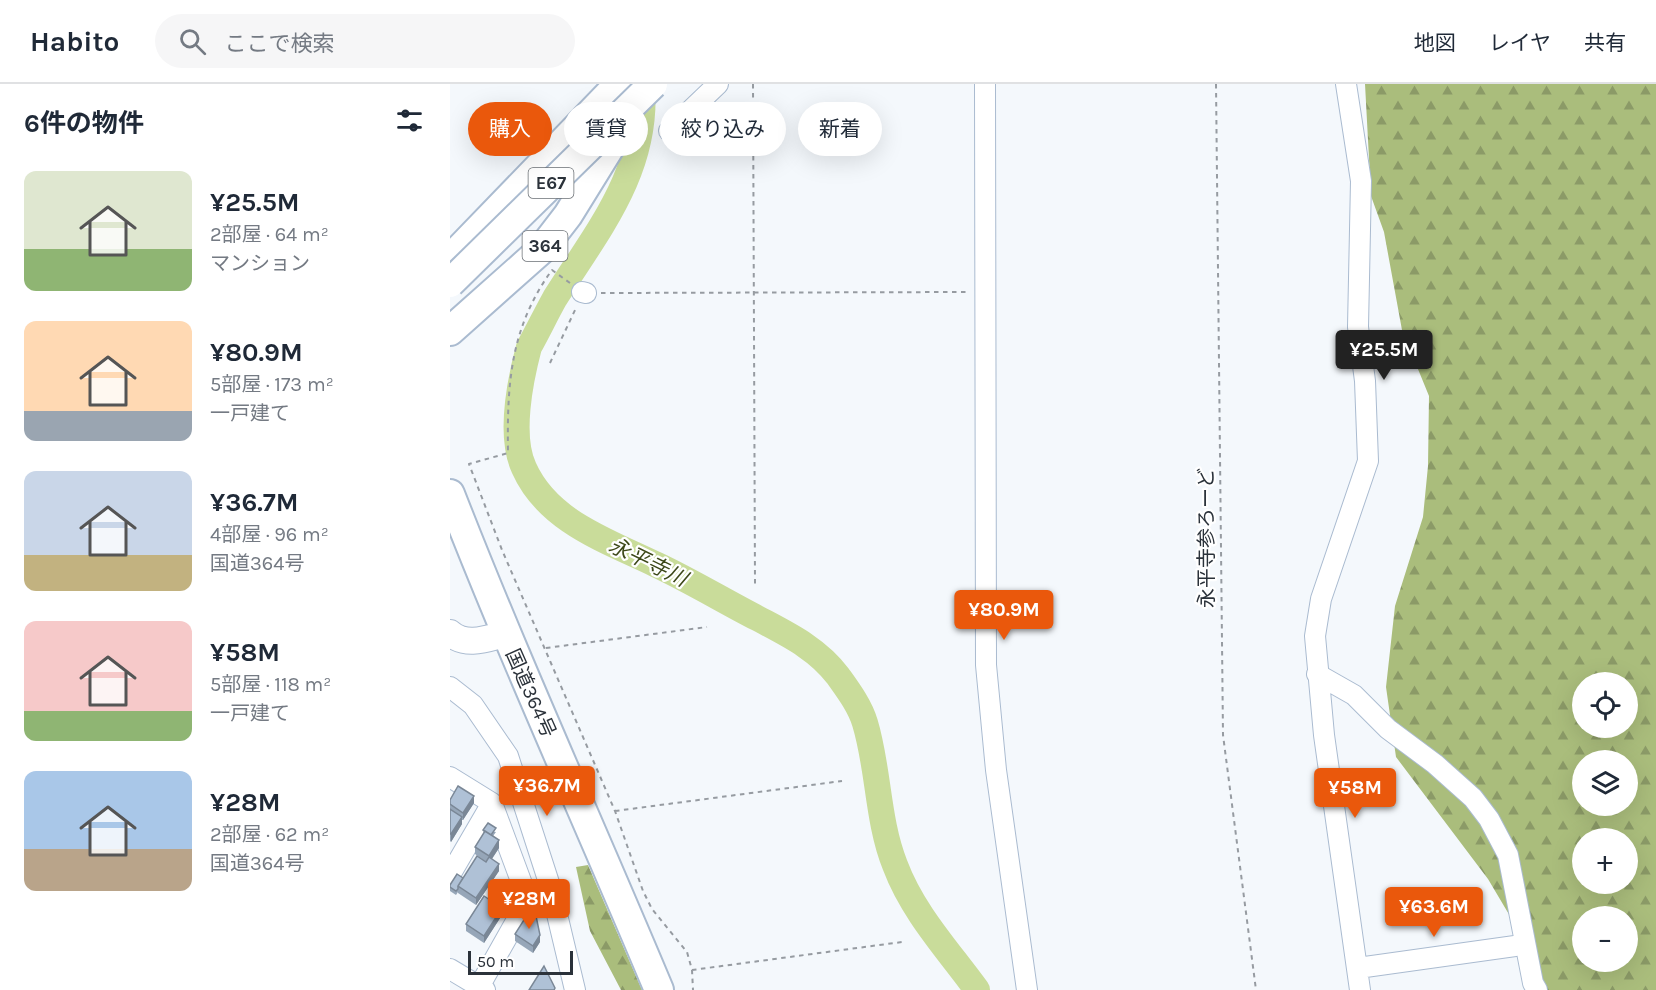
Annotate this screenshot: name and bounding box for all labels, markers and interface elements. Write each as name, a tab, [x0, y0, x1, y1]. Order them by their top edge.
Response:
search box	[155, 14, 575, 68]
text: Habito	[30, 25, 119, 58]
icon: search	[176, 25, 209, 58]
text: ここで検索	[224, 31, 334, 57]
text: 地図	[1414, 31, 1456, 55]
text: レイヤ	[1489, 31, 1551, 55]
text: 共有	[1584, 31, 1626, 55]
chip: 購入	[468, 102, 552, 156]
chip: 賃貸	[564, 102, 648, 156]
chip: 絞り込み	[660, 102, 786, 156]
chip: 新着	[798, 102, 882, 156]
icon: filters	[393, 104, 426, 137]
text: 6件の物件	[24, 108, 144, 139]
road number: E67	[528, 168, 574, 198]
text: ¥25.5M	[210, 187, 300, 218]
icon: home	[72, 195, 144, 267]
text: 2部屋 · 64 m²	[210, 223, 329, 246]
road number: 364	[522, 231, 568, 261]
text: マンション	[210, 252, 310, 275]
pin: ¥25.5M	[1335, 330, 1433, 381]
text: ¥80.9M	[210, 337, 303, 368]
text: ¥25.5M	[1350, 338, 1418, 361]
icon: home	[72, 345, 144, 417]
text: 5部屋 · 173 m²	[210, 373, 334, 396]
text: 一戸建て	[210, 402, 290, 425]
street label: 永平寺参ろーど	[1195, 468, 1218, 608]
text: ¥36.7M	[210, 487, 298, 518]
icon: home	[72, 495, 144, 567]
text: 4部屋 · 96 m²	[210, 523, 329, 546]
water label: 永平寺川	[605, 533, 693, 592]
text: 国道364号	[210, 552, 304, 575]
pin: ¥80.9M	[955, 590, 1053, 641]
text: ¥80.9M	[968, 598, 1040, 621]
text: ¥58M	[210, 637, 280, 668]
icon: home	[72, 645, 144, 717]
street label: 国道364号	[501, 645, 560, 741]
map controls	[1572, 672, 1638, 972]
button: locate	[1572, 672, 1638, 738]
text: 5部屋 · 118 m²	[210, 673, 331, 696]
text: 一戸建て	[210, 702, 290, 725]
button: layers	[1572, 750, 1638, 816]
pin: ¥36.7M	[498, 766, 596, 817]
pin: ¥58M	[1319, 768, 1391, 819]
text: ¥36.7M	[513, 774, 581, 797]
text: ¥58M	[1328, 776, 1382, 799]
text: ¥28M	[210, 787, 281, 818]
icon: home	[72, 795, 144, 867]
text: 2部屋 · 62 m²	[210, 823, 329, 846]
button: +	[1572, 828, 1638, 894]
text: 国道364号	[210, 852, 304, 875]
pin: ¥28M	[493, 879, 565, 930]
text: ¥28M	[502, 887, 556, 910]
pin: ¥63.6M	[1385, 887, 1483, 938]
text: ¥63.6M	[1399, 895, 1469, 918]
button: −	[1572, 906, 1638, 972]
scale bar	[468, 948, 573, 976]
text: 50 m	[477, 952, 514, 971]

